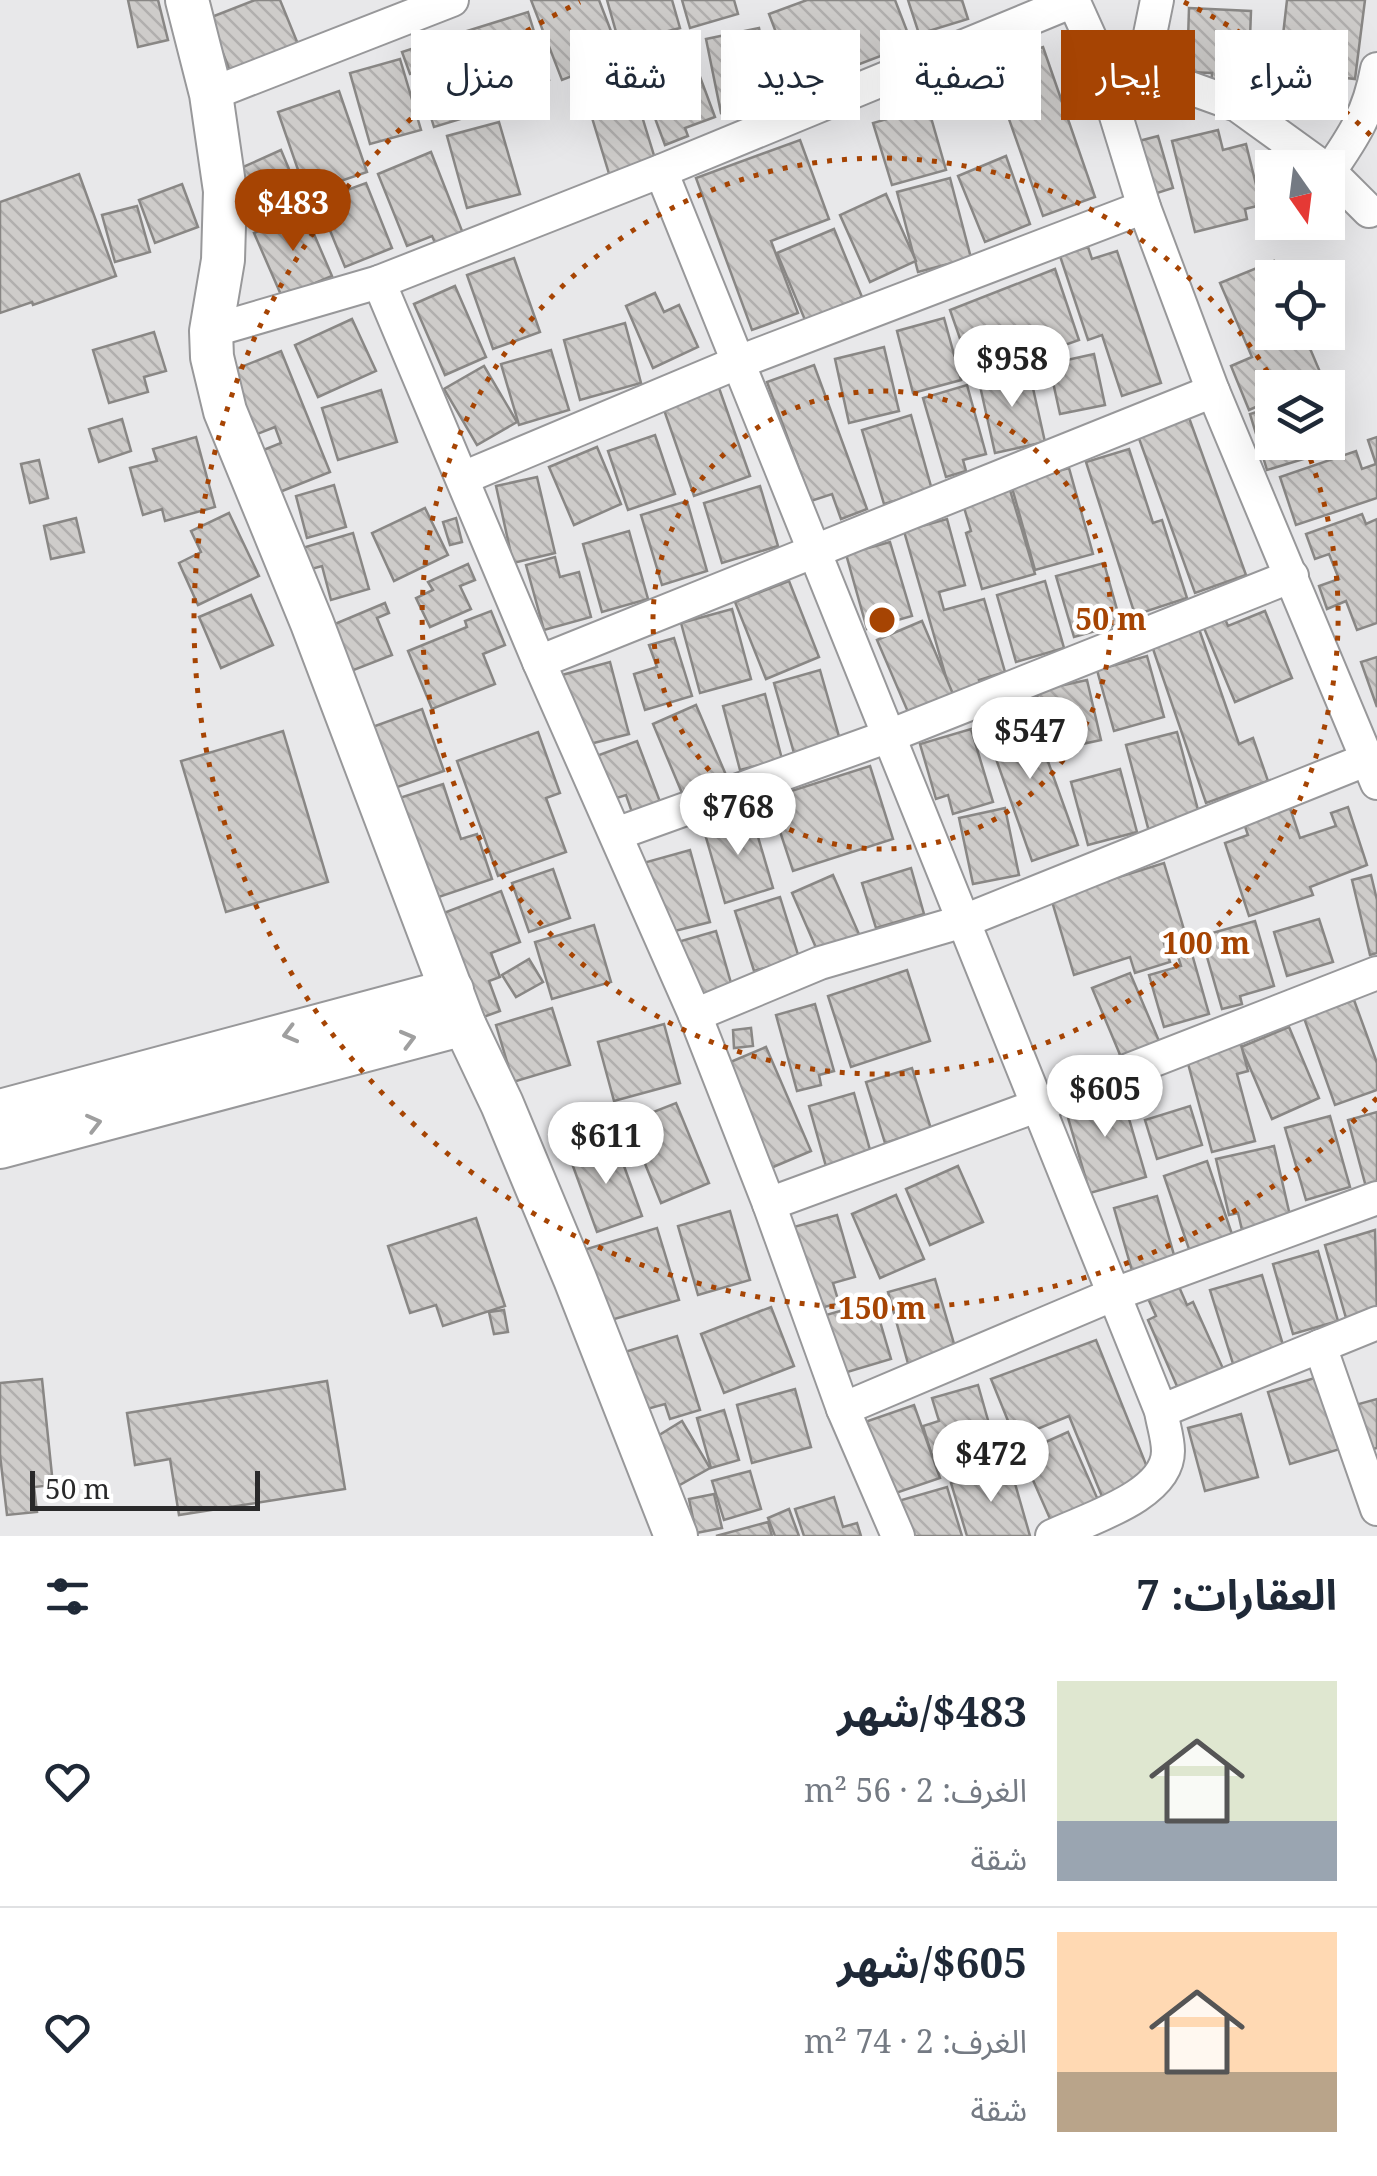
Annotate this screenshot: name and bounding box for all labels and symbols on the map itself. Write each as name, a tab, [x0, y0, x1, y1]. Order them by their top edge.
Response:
north arrow	[1255, 150, 1345, 240]
pin: $483	[234, 169, 352, 254]
pin: $958	[953, 325, 1071, 410]
text: 50 m	[1075, 598, 1147, 639]
centre of rings	[864, 602, 900, 638]
pin: $547	[971, 697, 1089, 782]
pin: $768	[679, 773, 797, 858]
text: 100 m	[1162, 922, 1250, 963]
one-way arrow	[282, 1022, 299, 1043]
one-way arrow	[399, 1029, 417, 1050]
pin: $605	[1046, 1055, 1164, 1140]
pin: $611	[547, 1102, 665, 1187]
one-way arrow	[85, 1113, 102, 1134]
text: 150 m	[838, 1287, 926, 1328]
pin: $472	[932, 1420, 1050, 1505]
scale bar	[30, 1466, 260, 1510]

